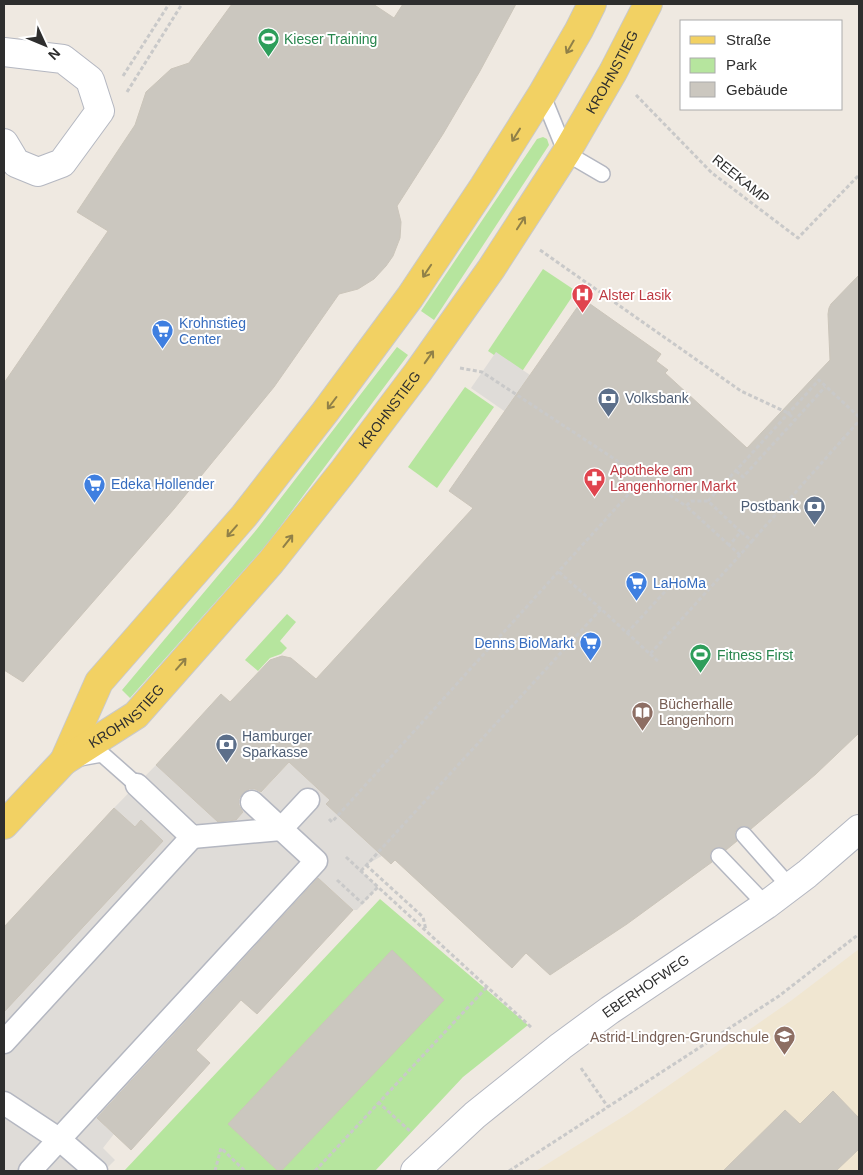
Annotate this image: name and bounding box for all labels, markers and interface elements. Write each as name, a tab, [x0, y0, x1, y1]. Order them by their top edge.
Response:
north arrow	[20, 20, 70, 70]
legend	[680, 20, 843, 110]
sports icon: Kieser Training	[256, 27, 280, 58]
street label: KROHNSTIEG	[583, 28, 641, 116]
place label: Kieser Training	[284, 31, 377, 47]
text: Straße	[726, 31, 771, 48]
one-way arrow	[564, 40, 574, 54]
text: N	[45, 45, 64, 63]
text: Park	[726, 56, 757, 73]
text: Gebäude	[726, 81, 788, 98]
one-way arrow	[511, 128, 521, 142]
street label: REEKAMP	[709, 151, 773, 207]
one-way arrow	[516, 216, 526, 230]
one-way arrow	[422, 264, 432, 278]
hospital icon: Alster Lasik	[571, 283, 595, 314]
place label: Alster Lasik	[599, 287, 672, 303]
place label: Krohnstieg Center	[179, 315, 246, 347]
supermarket icon: Krohnstieg Center	[151, 319, 175, 350]
one-way arrow	[424, 350, 434, 364]
street label: KROHNSTIEG	[355, 368, 424, 452]
bank icon: Volksbank	[597, 386, 621, 417]
place label: Volksbank	[625, 390, 690, 406]
one-way arrow	[327, 396, 337, 410]
place label: Apotheke am Langenhorner Markt	[610, 462, 736, 494]
pharmacy icon: Apotheke am Langenhorner Markt	[582, 466, 606, 497]
supermarket icon: Edeka Hollender	[83, 472, 107, 503]
place label: Edeka Hollender	[111, 476, 215, 492]
bank icon: Postbank	[803, 494, 827, 525]
place label: Postbank	[741, 498, 800, 514]
one-way arrow	[226, 524, 237, 537]
one-way arrow	[282, 535, 293, 548]
supermarket icon: LaHoMa	[625, 571, 649, 602]
place label: LaHoMa	[653, 575, 706, 591]
supermarket icon: Denns BioMarkt	[578, 631, 602, 662]
place label: Denns BioMarkt	[474, 635, 574, 651]
sports icon: Fitness First	[689, 643, 713, 674]
place label: Fitness First	[717, 647, 793, 663]
one-way arrow	[175, 657, 187, 670]
street label: KROHNSTIEG	[86, 681, 167, 751]
place label: Bücherhalle Langenhorn	[659, 696, 734, 728]
library icon: Bücherhalle Langenhorn	[631, 700, 655, 731]
place label: Hamburger Sparkasse	[242, 728, 312, 760]
bank icon: Hamburger Sparkasse	[214, 732, 238, 763]
street label: EBERHOFWEG	[599, 951, 692, 1021]
school or university icon: Astrid-Lindgren-Grundschule	[773, 1025, 797, 1056]
place label: Astrid-Lindgren-Grundschule	[590, 1029, 769, 1045]

